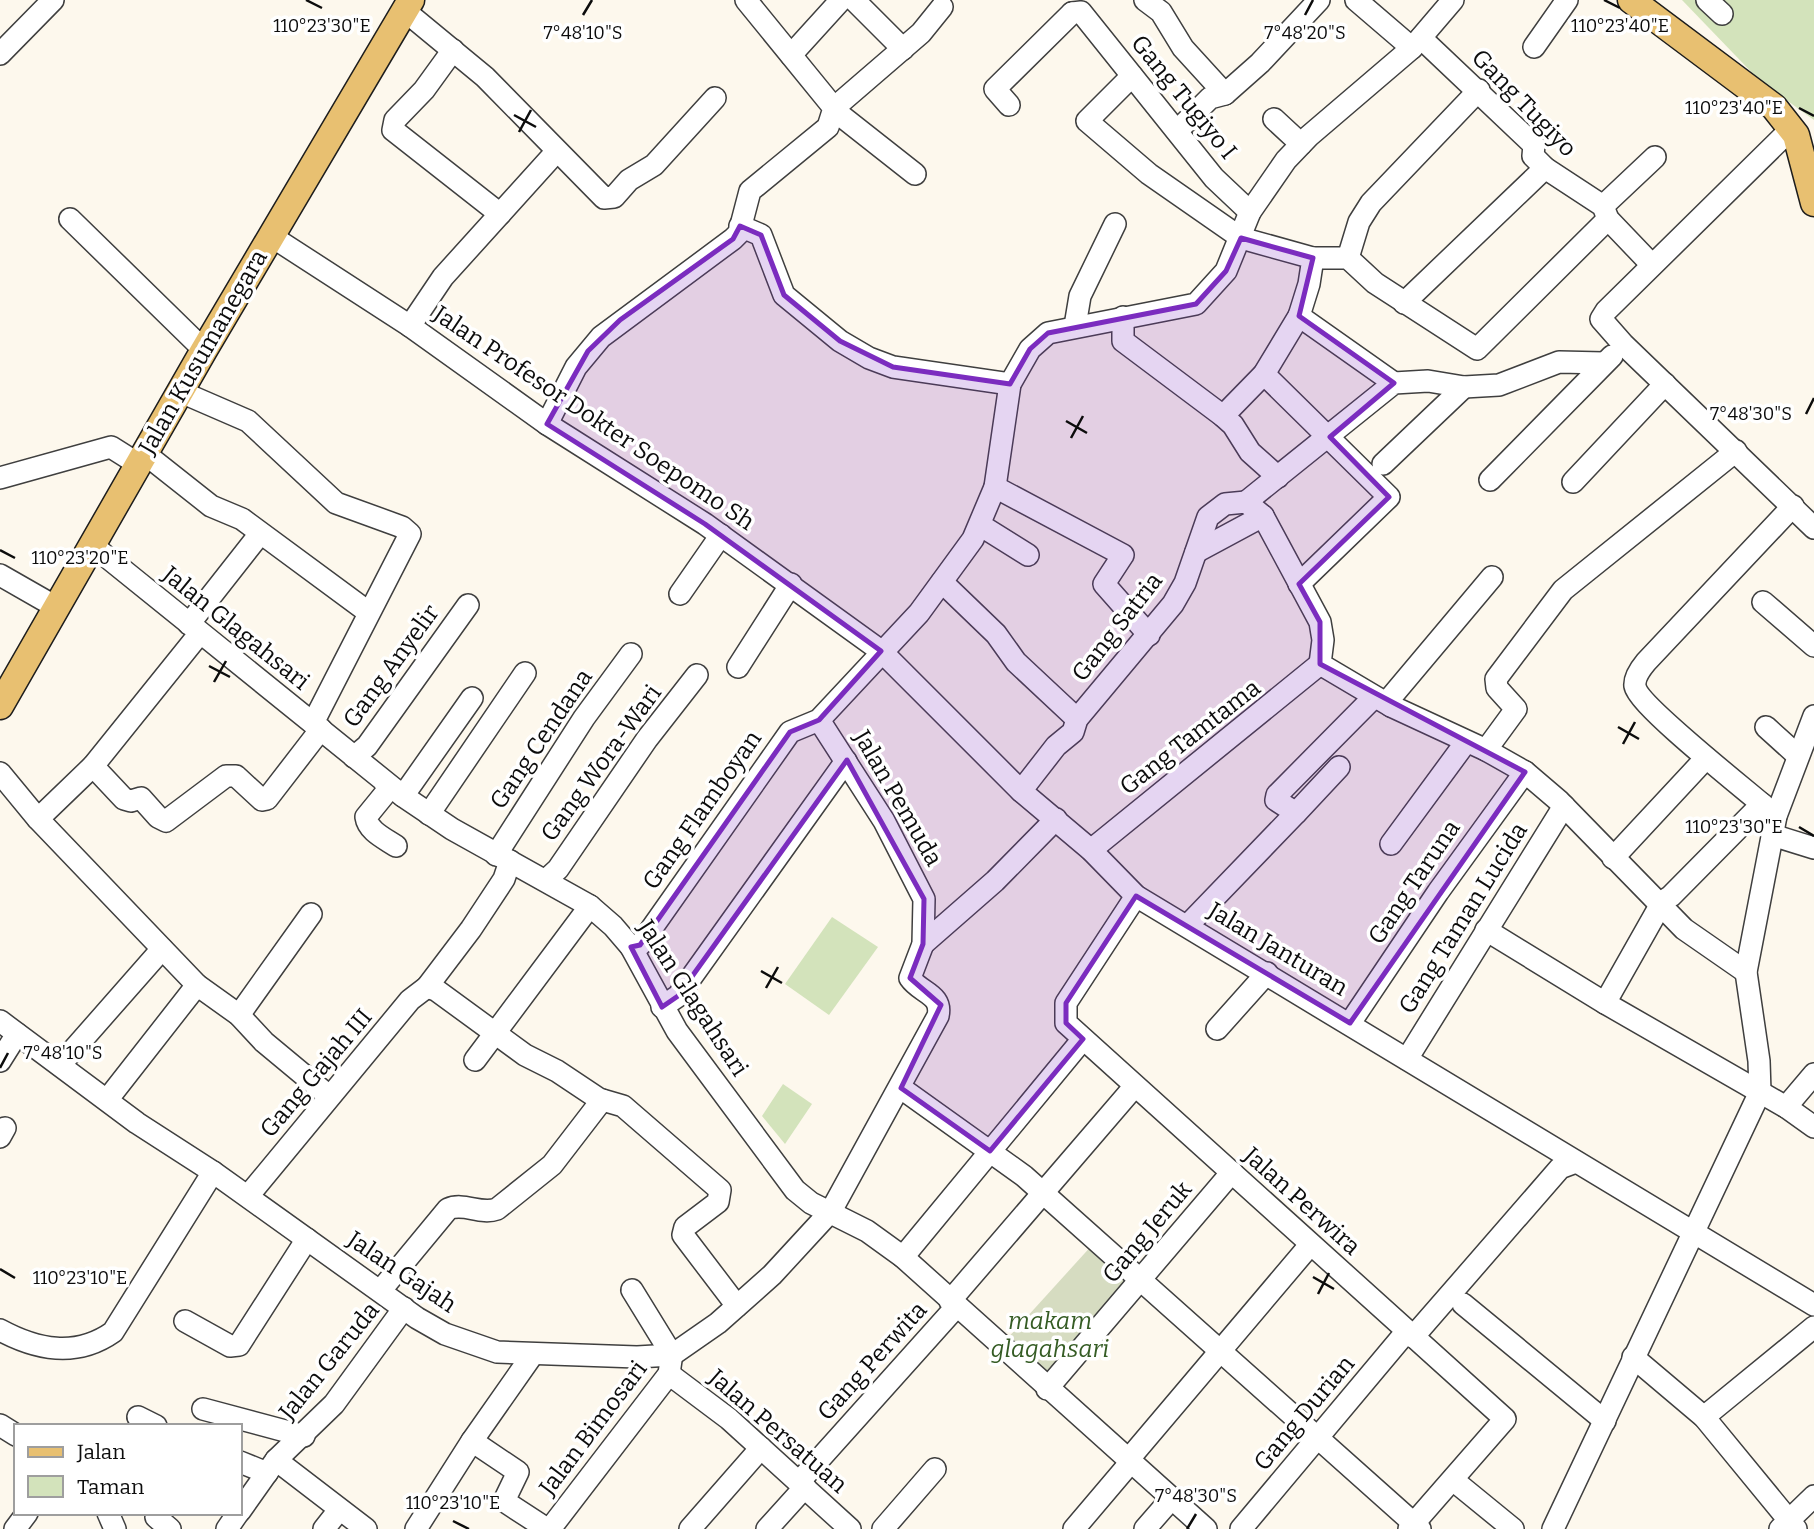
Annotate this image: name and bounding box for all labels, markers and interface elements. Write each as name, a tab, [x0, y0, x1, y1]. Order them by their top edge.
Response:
text: 110°23'30"E	[273, 15, 371, 37]
text: 110°23'40"E	[1571, 15, 1669, 37]
text: 7°48'10"S	[543, 22, 623, 44]
text: 7°48'20"S	[1264, 22, 1346, 44]
street label: Gang Tugiyo I	[1125, 29, 1243, 165]
street label: Gang Tugiyo	[1466, 44, 1582, 162]
text: 110°23'40"E	[1685, 97, 1783, 119]
street label: Jalan Kusumanegara	[133, 245, 273, 460]
street label: Jalan Profesor Dokter Soepomo Sh	[427, 299, 760, 536]
text: 7°48'30"S	[1710, 403, 1792, 425]
text: 110°23'20"E	[31, 547, 129, 569]
street label: Jalan Glagahsari	[156, 560, 315, 696]
street label: Gang Satria	[1066, 567, 1168, 687]
street label: Gang Anyelir	[337, 599, 445, 733]
street label: Gang Cendana	[484, 664, 598, 814]
street label: Gang Tamtama	[1114, 674, 1266, 800]
street label: Gang Wora-Wari	[535, 679, 667, 847]
street label: Jalan Pemuda	[847, 724, 948, 871]
street label: Gang Flamboyan	[637, 725, 767, 895]
street label: Gang Taruna	[1362, 815, 1466, 949]
text: 110°23'30"E	[1685, 816, 1783, 838]
street label: Gang Taman Lucida	[1393, 817, 1533, 1019]
street label: Jalan Janturan	[1202, 896, 1353, 1002]
street label: Jalan Glagahsari	[632, 914, 754, 1081]
street label: Gang Gajah III	[254, 1003, 378, 1143]
text: 7°48'10"S	[23, 1042, 103, 1064]
street label: Jalan Perwira	[1237, 1141, 1366, 1261]
street label: Gang Jeruk	[1097, 1175, 1198, 1288]
street label: Jalan Gajah	[341, 1225, 462, 1319]
text: 110°23'10"E	[33, 1267, 127, 1289]
street label: Gang Perwita	[812, 1296, 932, 1426]
street label: Jalan Garuda	[272, 1297, 385, 1426]
park label: makam glagahsari	[991, 1307, 1109, 1363]
street label: Gang Durian	[1248, 1350, 1360, 1476]
street label: Jalan Bimosari	[533, 1355, 653, 1502]
street label: Jalan Persatuan	[702, 1363, 853, 1499]
legend	[14, 1424, 242, 1515]
text: Jalan	[76, 1439, 126, 1465]
text: Taman	[77, 1474, 144, 1500]
text: 7°48'30"S	[1155, 1485, 1237, 1507]
text: 110°23'10"E	[406, 1492, 500, 1514]

